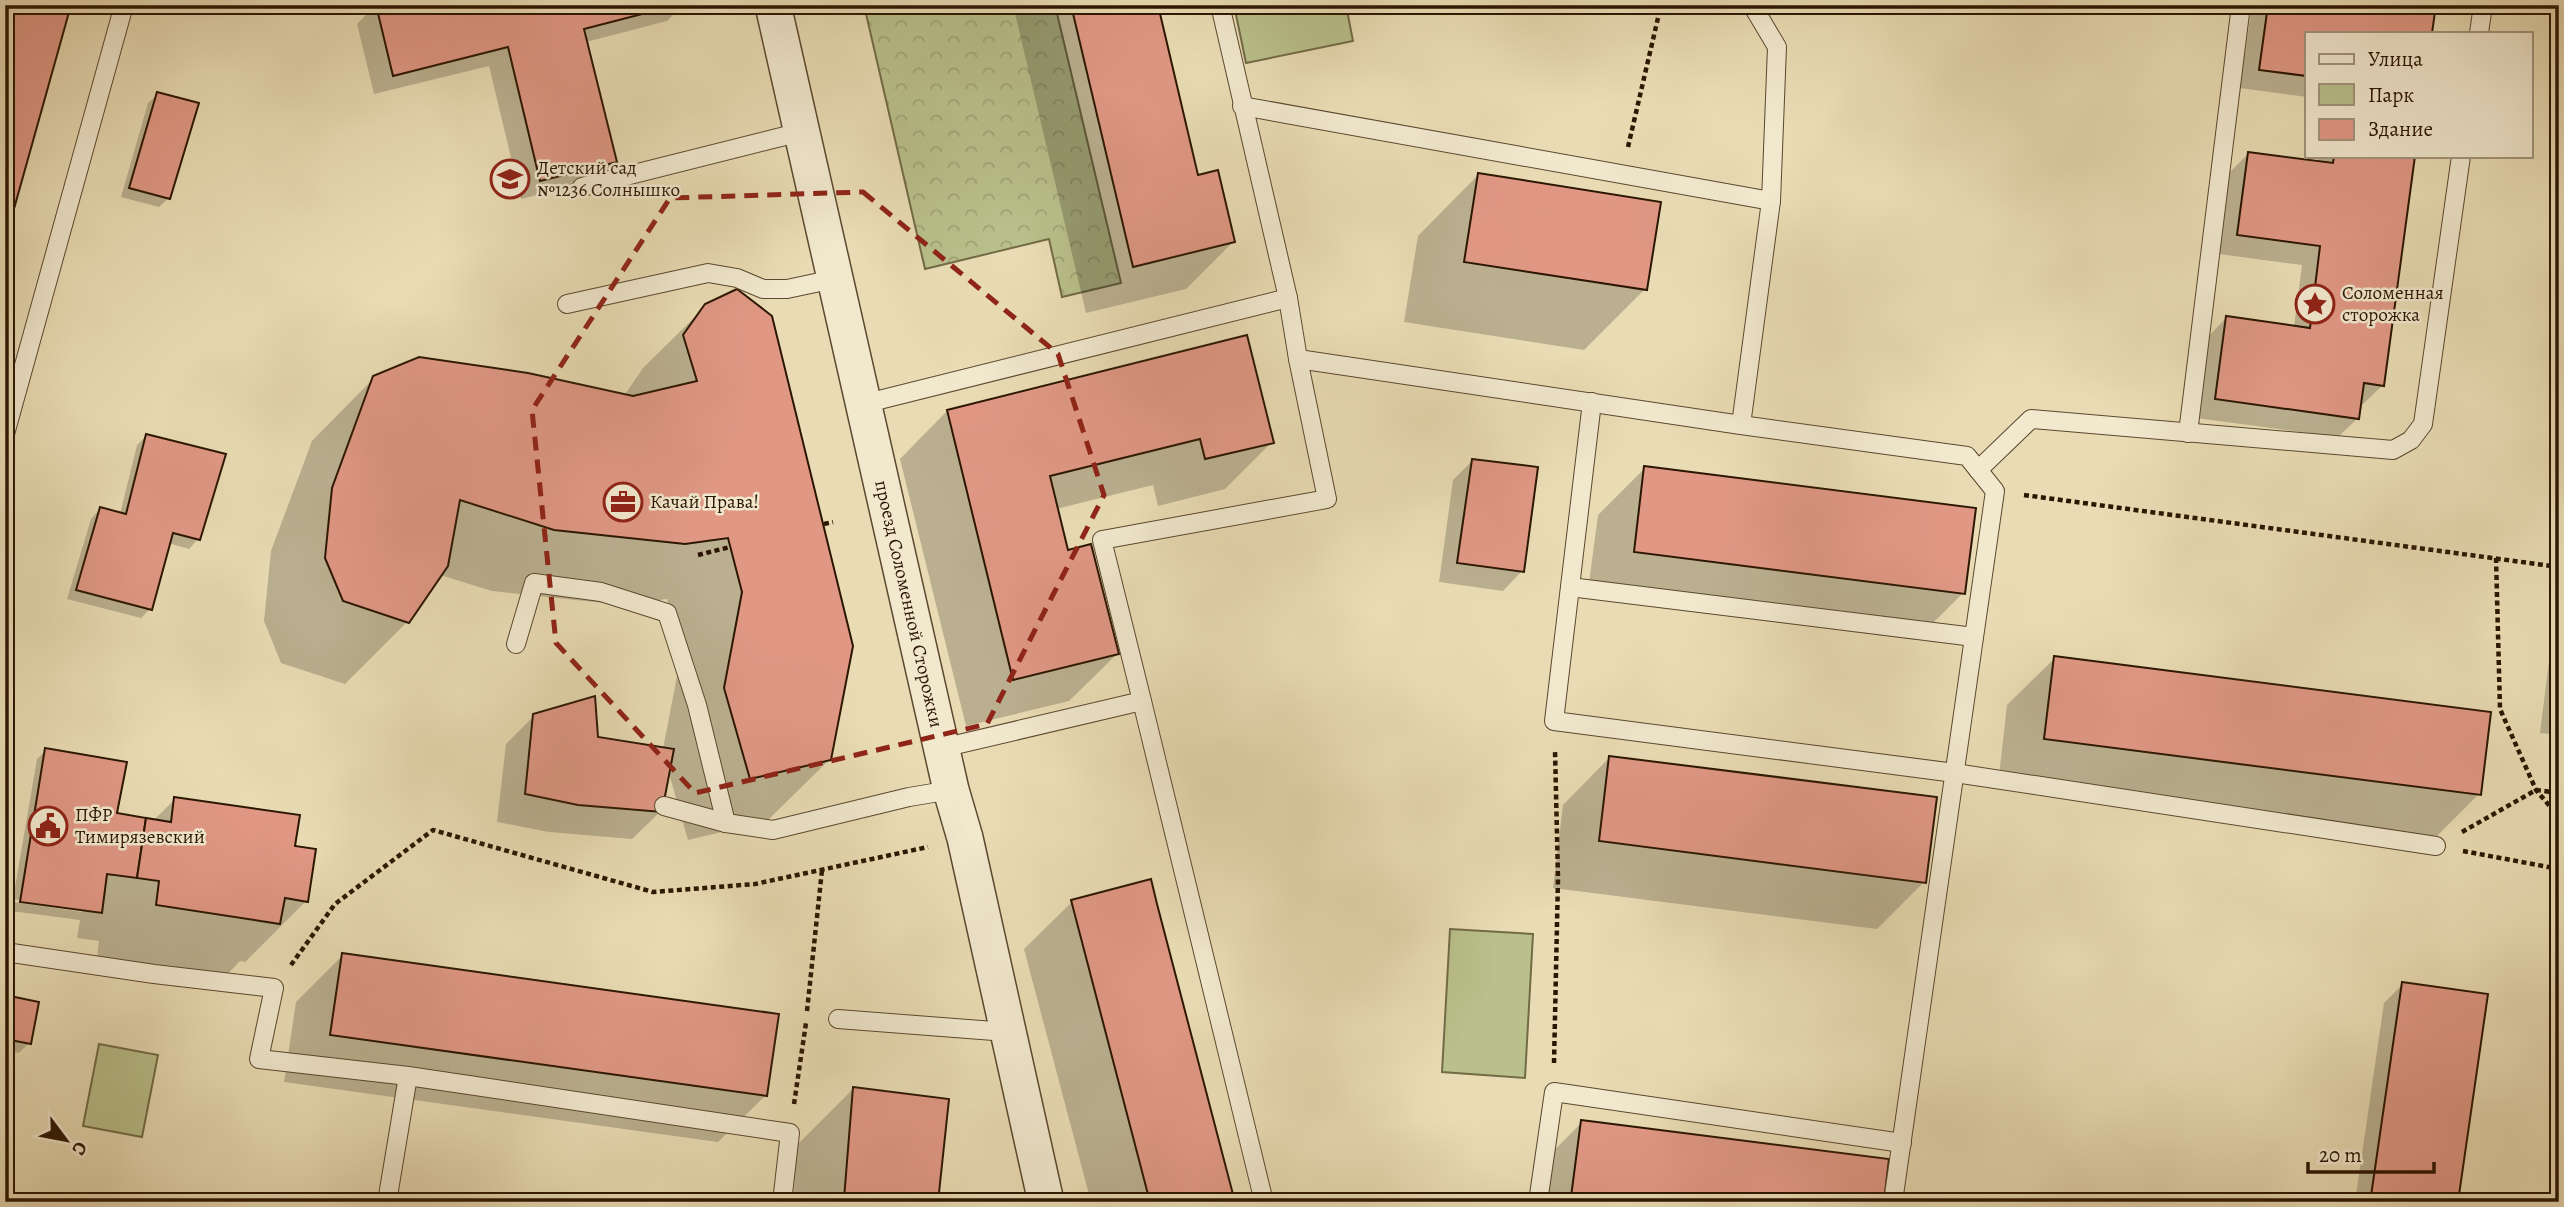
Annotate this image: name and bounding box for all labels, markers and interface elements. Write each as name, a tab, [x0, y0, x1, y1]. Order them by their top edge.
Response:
legend	[2305, 32, 2532, 158]
text: Улица	[2368, 45, 2423, 73]
text: Парк	[2368, 81, 2414, 109]
text: Здание	[2368, 115, 2433, 143]
place label: Детский сад №1236 Солнышко	[537, 155, 680, 203]
school or university icon: Детский сад №1236 Солнышко	[489, 158, 531, 200]
place label: Соломенная сторожка	[2342, 280, 2444, 328]
place icon: Соломенная сторожка	[2294, 283, 2336, 325]
street label: проезд Соломенной Сторожки	[868, 477, 949, 730]
office icon: Качай Права!	[602, 481, 644, 523]
place label: Качай Права!	[650, 489, 759, 515]
place label: ПФР Тимирязевский	[75, 802, 205, 850]
public building icon: ПФР Тимирязевский	[27, 805, 69, 847]
north arrow	[32, 1106, 102, 1176]
scale bar	[2308, 1130, 2434, 1174]
text: С	[65, 1137, 94, 1160]
text: 20 m	[2319, 1141, 2362, 1169]

